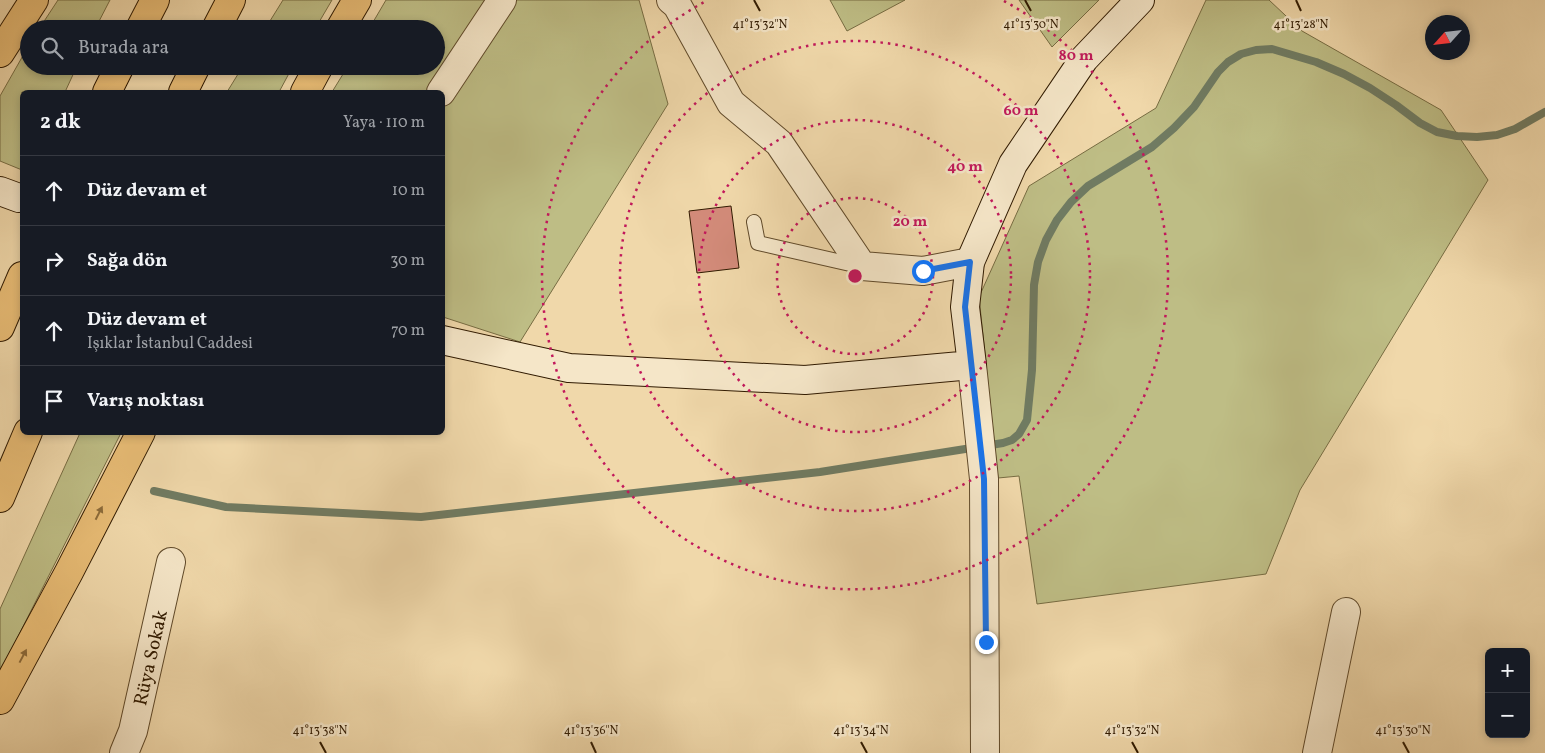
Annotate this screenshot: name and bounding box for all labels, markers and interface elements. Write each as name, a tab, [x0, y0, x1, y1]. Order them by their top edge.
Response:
north arrow	[1425, 15, 1470, 60]
text: 41°13'32"N	[733, 17, 788, 33]
text: 41°13'30"N	[1003, 17, 1059, 33]
text: 41°13'28"N	[1274, 17, 1329, 33]
search box	[20, 20, 445, 75]
icon: search	[38, 34, 66, 62]
text: Burada ara	[78, 35, 169, 61]
text: 80 m	[1059, 46, 1094, 67]
text: 60 m	[1004, 101, 1039, 122]
text: 2 dk	[40, 108, 81, 137]
text: Yaya · 110 m	[343, 112, 425, 134]
text: 40 m	[947, 157, 983, 178]
icon: ahead	[40, 177, 68, 205]
text: Düz devam et	[87, 178, 207, 204]
text: 10 m	[392, 180, 425, 202]
text: 20 m	[893, 212, 928, 233]
icon: right	[40, 247, 68, 275]
text: Sağa dön	[87, 248, 167, 274]
text: 30 m	[390, 250, 425, 272]
route start	[912, 260, 935, 283]
centre of rings	[846, 267, 864, 285]
text: Düz devam et	[87, 307, 207, 333]
icon: ahead	[40, 317, 68, 345]
text: 70 m	[391, 320, 425, 342]
text: Işıklar İstanbul Caddesi	[87, 333, 253, 355]
icon: arrive	[40, 387, 68, 415]
text: Varış noktası	[87, 388, 204, 414]
one-way arrow	[95, 506, 103, 520]
street label: Rüya Sokak	[128, 608, 175, 708]
route end	[975, 631, 998, 654]
map controls	[1485, 648, 1530, 738]
button: +	[1485, 648, 1530, 693]
one-way arrow	[19, 649, 27, 664]
button: −	[1485, 693, 1530, 738]
text: 41°13'38"N	[293, 723, 347, 739]
text: 41°13'36"N	[564, 723, 618, 739]
text: 41°13'34"N	[833, 723, 889, 739]
text: 41°13'32"N	[1105, 723, 1160, 739]
text: 41°13'30"N	[1375, 723, 1431, 739]

